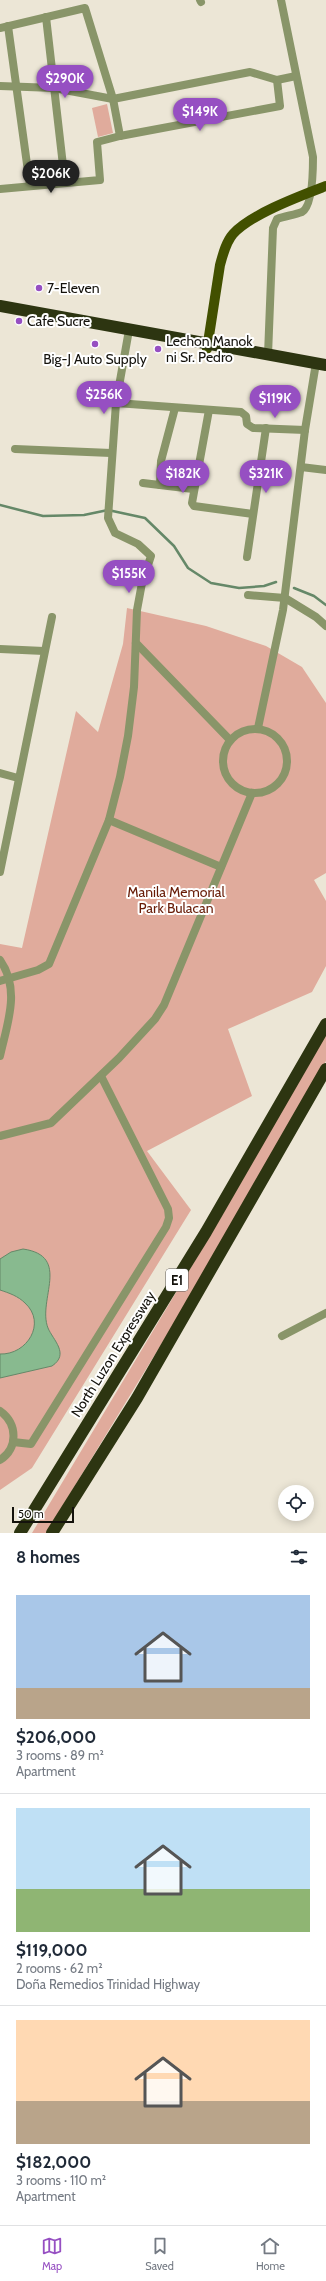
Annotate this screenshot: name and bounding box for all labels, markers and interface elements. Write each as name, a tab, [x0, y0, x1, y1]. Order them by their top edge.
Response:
pin: $290K	[37, 65, 93, 99]
text: $290K	[45, 70, 85, 86]
pin: $149K	[172, 98, 228, 132]
text: $149K	[182, 103, 218, 119]
pin: $206K	[23, 160, 79, 194]
text: $206K	[31, 165, 71, 181]
place label: 7-Eleven	[47, 279, 100, 297]
marker: 7-Eleven	[34, 283, 44, 293]
place label: Cafe Sucre	[27, 312, 90, 330]
marker: Cafe Sucre	[14, 316, 24, 326]
place label: Lechon Manok ni Sr. Pedro	[166, 332, 253, 366]
marker: Big-J Auto Supply	[90, 339, 100, 349]
marker: Lechon Manok ni Sr. Pedro	[153, 344, 163, 354]
place label: Big-J Auto Supply	[43, 350, 147, 368]
pin: $256K	[76, 381, 132, 415]
pin: $119K	[247, 385, 303, 419]
text: $256K	[86, 386, 122, 402]
text: $119K	[259, 390, 291, 406]
pin: $182K	[155, 460, 211, 494]
pin: $321K	[238, 460, 294, 494]
text: $182K	[165, 465, 201, 481]
text: $321K	[249, 465, 283, 481]
pin: $155K	[101, 560, 157, 594]
text: $155K	[112, 565, 146, 581]
park label: Manila Memorial Park Bulacan	[127, 883, 226, 917]
road number: E1	[166, 1269, 188, 1291]
street label: North Luzon Expressway	[67, 1288, 159, 1420]
map controls	[278, 1485, 314, 1521]
button: locate	[278, 1485, 314, 1521]
scale bar	[12, 1505, 74, 1524]
text: 50 m	[18, 1507, 44, 1521]
icon: filters	[288, 1546, 310, 1568]
text: 8 homes	[16, 1547, 80, 1567]
icon: home	[127, 1621, 199, 1693]
text: $206,000	[16, 1727, 96, 1747]
text: 3 rooms · 89 m²	[16, 1747, 104, 1763]
text: Apartment	[16, 1763, 76, 1779]
icon: home	[127, 1834, 199, 1906]
text: $119,000	[16, 1940, 87, 1960]
text: 2 rooms · 62 m²	[16, 1960, 103, 1976]
text: Doña Remedios Trinidad Highway	[16, 1976, 200, 1992]
icon: home	[127, 2046, 199, 2118]
text: $182,000	[16, 2152, 91, 2172]
text: 3 rooms · 110 m²	[16, 2172, 106, 2188]
text: Apartment	[16, 2188, 76, 2204]
tab: Map	[41, 2235, 63, 2273]
tab: Saved	[145, 2235, 174, 2273]
tab: Home	[256, 2235, 285, 2273]

